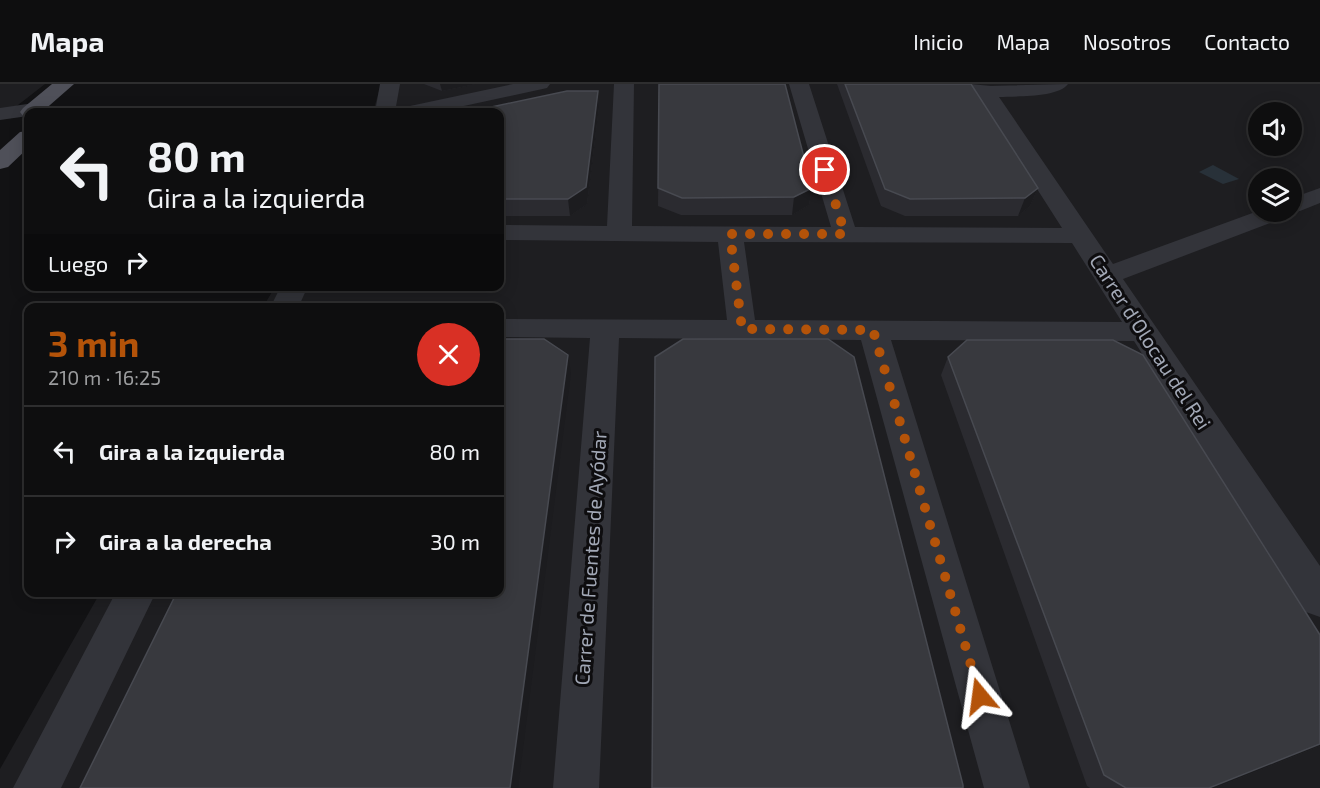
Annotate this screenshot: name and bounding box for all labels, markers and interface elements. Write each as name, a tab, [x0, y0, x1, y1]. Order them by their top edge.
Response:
text: Mapa	[30, 24, 104, 58]
text: Inicio	[913, 29, 963, 54]
text: Mapa	[996, 29, 1050, 54]
text: Nosotros	[1083, 29, 1171, 54]
text: Contacto	[1204, 29, 1290, 54]
map controls	[1248, 102, 1302, 222]
button: sound	[1248, 102, 1302, 156]
text: 80 m	[147, 130, 246, 180]
icon: left	[48, 132, 126, 210]
pin	[799, 144, 850, 195]
icon: arrive	[808, 153, 841, 186]
button: layers	[1248, 168, 1302, 222]
text: Gira a la izquierda	[147, 181, 365, 213]
icon: right	[120, 246, 153, 279]
street label: Carrer d'Olocau del Rei	[1085, 249, 1216, 434]
text: Luego	[48, 250, 108, 276]
text: 3 min	[48, 321, 139, 364]
button: close	[417, 323, 480, 386]
text: 210 m · 16:25	[48, 365, 161, 389]
street label: Carrer de Fuentes de Ayódar	[569, 430, 611, 686]
icon: left	[48, 435, 81, 468]
text: Gira a la izquierda	[99, 438, 285, 464]
text: 80 m	[429, 438, 480, 464]
icon: right	[48, 525, 81, 558]
text: Gira a la derecha	[99, 528, 272, 554]
text: 30 m	[430, 528, 480, 554]
position arrow	[948, 664, 1012, 728]

